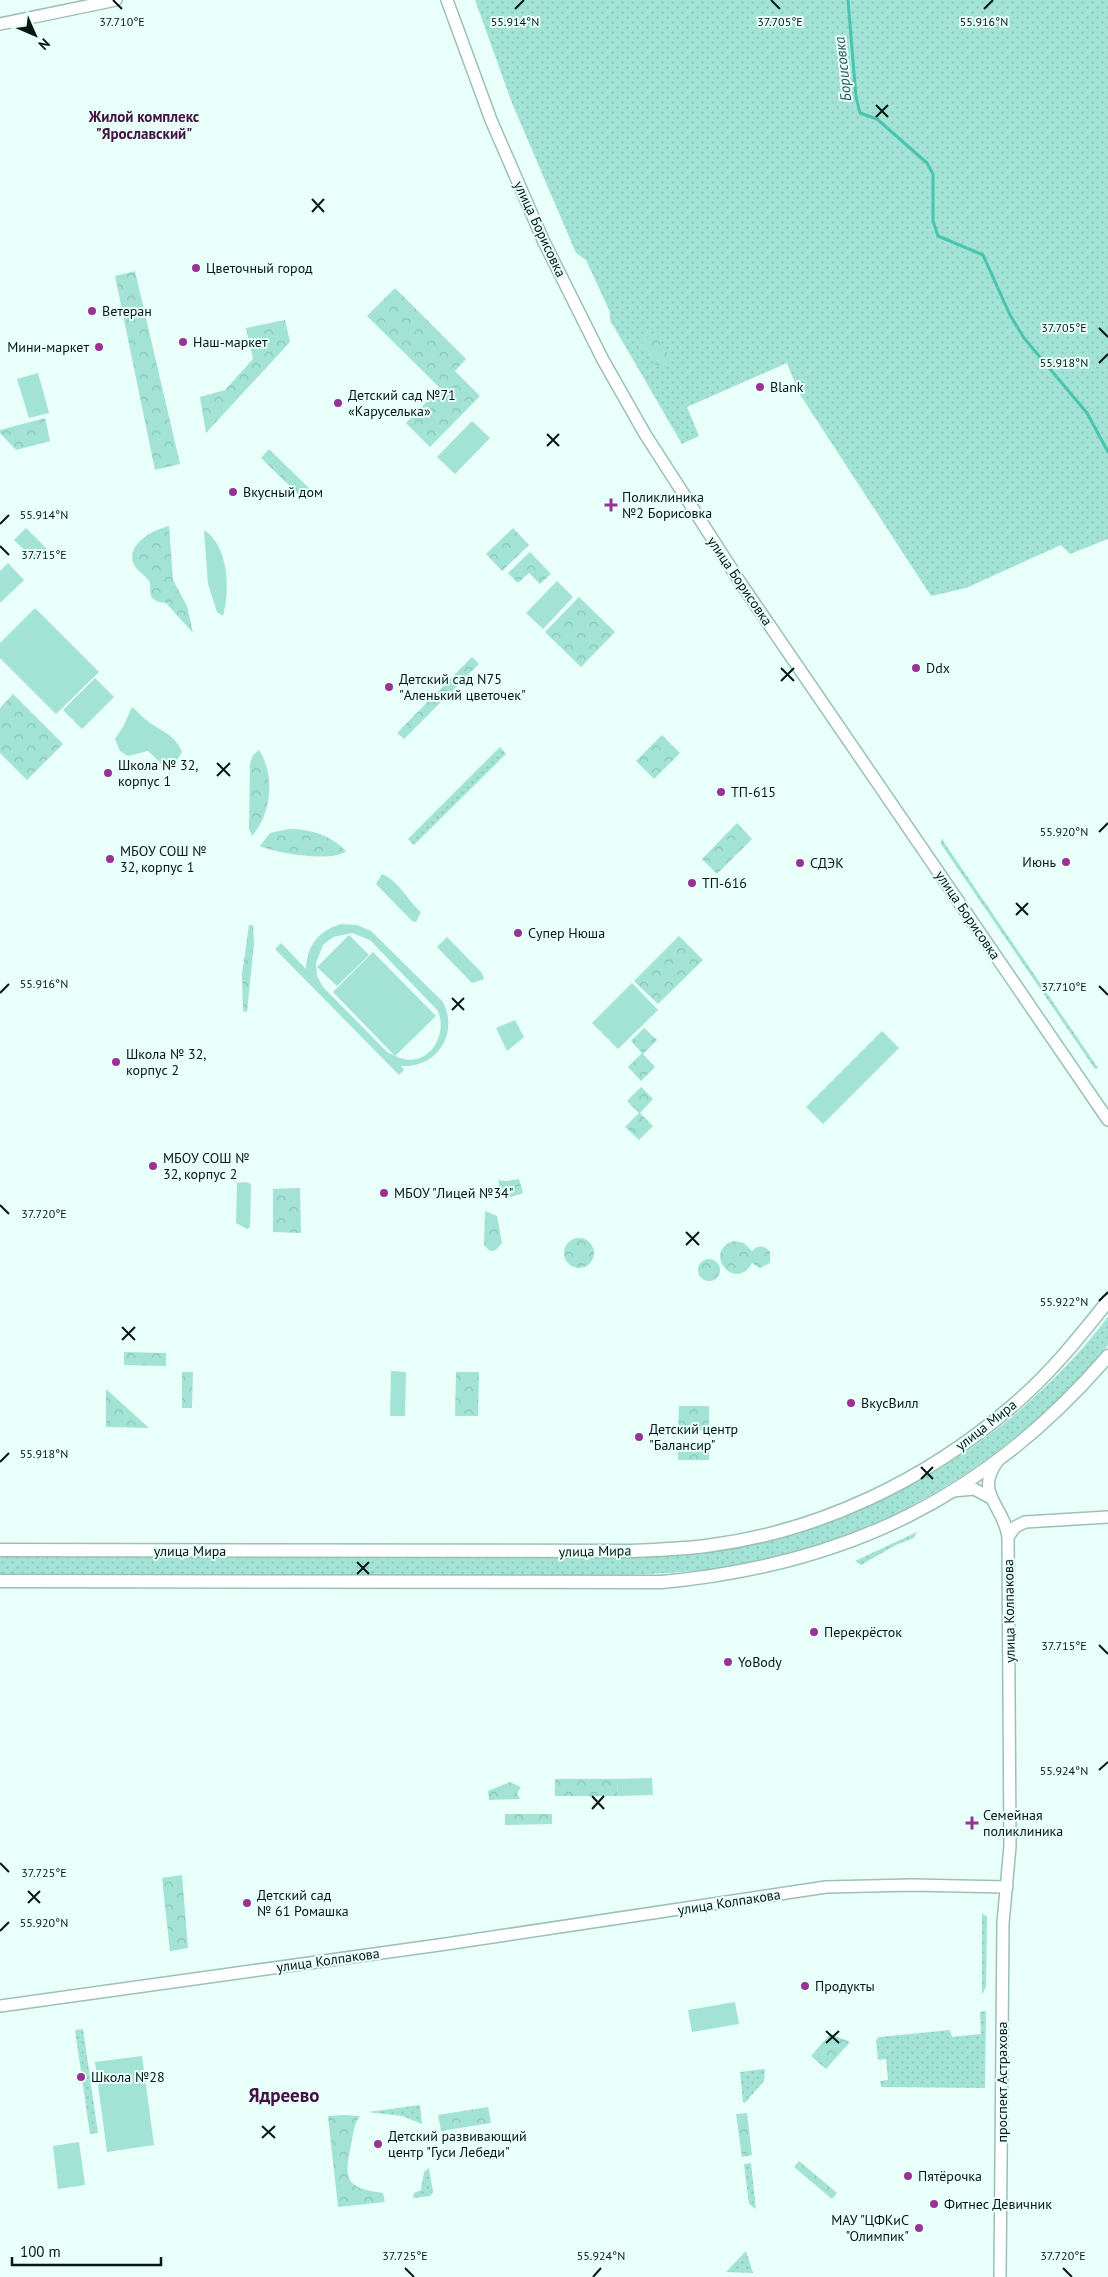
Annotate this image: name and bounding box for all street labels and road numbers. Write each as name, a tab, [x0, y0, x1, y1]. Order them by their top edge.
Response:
street label: улица Борисовка	[510, 178, 570, 280]
street label: улица Борисовка	[703, 533, 777, 629]
street label: улица Борисовка	[931, 867, 1005, 963]
street label: улица Мира	[952, 1396, 1020, 1454]
street label: улица Мира	[559, 1541, 632, 1561]
street label: улица Мира	[154, 1542, 226, 1560]
street label: улица Колпакова	[999, 1559, 1019, 1663]
street label: улица Колпакова	[676, 1885, 782, 1919]
street label: улица Колпакова	[275, 1944, 381, 1976]
street label: проспект Астрахова	[993, 2021, 1011, 2143]

